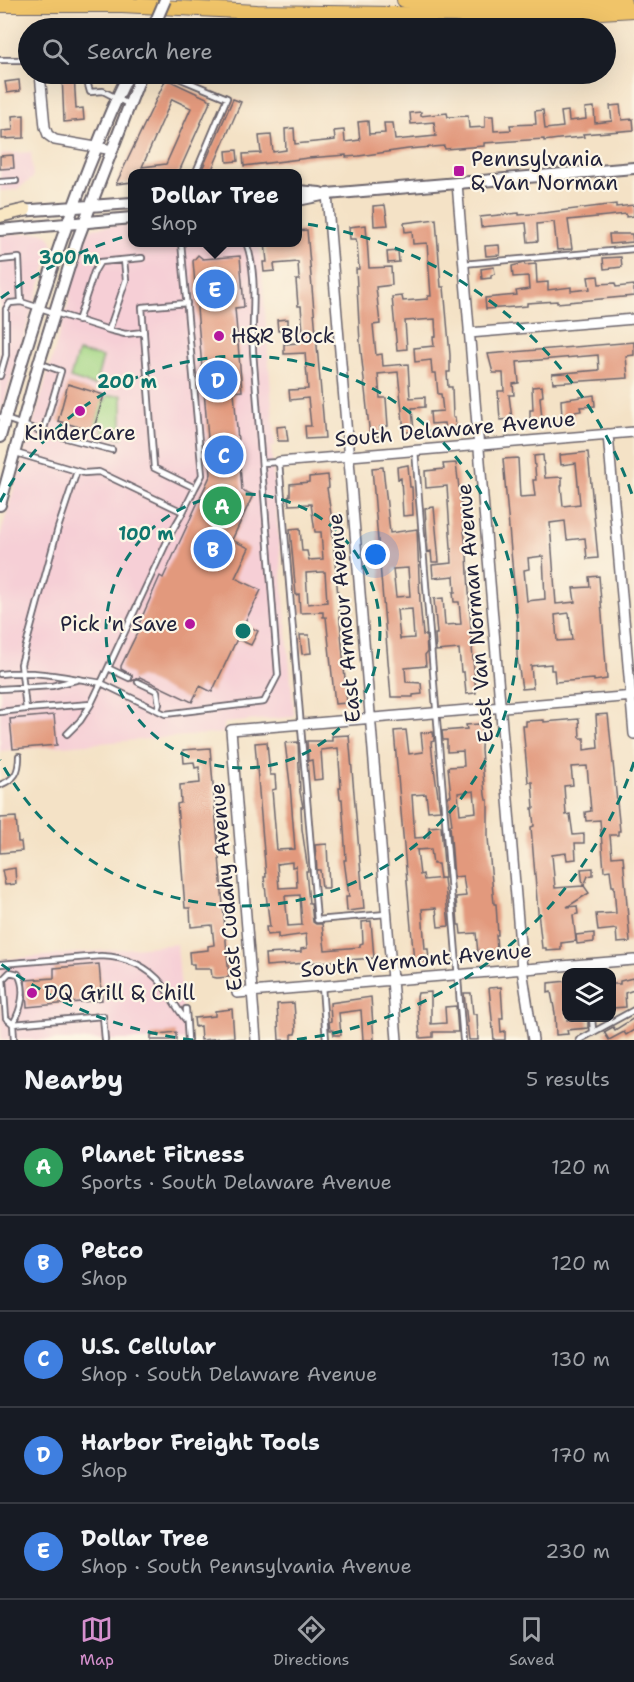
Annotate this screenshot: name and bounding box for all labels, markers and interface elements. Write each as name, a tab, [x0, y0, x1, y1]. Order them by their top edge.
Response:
search box	[18, 18, 616, 84]
icon: search	[39, 35, 72, 68]
text: Search here	[87, 37, 213, 66]
place label: Pennsylvania & Van Norman	[471, 145, 618, 197]
marker: Pennsylvania & Van Norman	[452, 164, 466, 178]
popup	[128, 169, 302, 247]
text: Dollar Tree	[151, 181, 279, 210]
text: Shop	[151, 210, 198, 236]
text: 300 m	[39, 246, 100, 270]
pin: E	[196, 266, 234, 312]
place label: H&R Block	[231, 322, 335, 350]
marker: H&R Block	[212, 329, 226, 343]
pin: D	[198, 358, 238, 403]
text: 200 m	[97, 370, 158, 394]
marker: KinderCare	[73, 404, 87, 418]
street label: South Delaware Avenue	[333, 405, 577, 453]
place label: KinderCare	[24, 419, 136, 447]
pin: C	[204, 432, 244, 478]
street label: East Van Norman Avenue	[450, 482, 500, 744]
pin: A	[202, 484, 242, 528]
street label: East Armour Avenue	[321, 512, 367, 724]
text: 100 m	[118, 522, 174, 546]
pin: B	[194, 526, 232, 572]
your location	[361, 540, 390, 569]
place label: Pick 'n Save	[60, 610, 178, 638]
marker: Pick 'n Save	[183, 617, 197, 631]
centre of rings	[233, 621, 253, 641]
street label: East Cudahy Avenue	[203, 782, 249, 992]
street label: South Vermont Avenue	[299, 936, 533, 984]
map controls	[562, 968, 616, 1022]
button: layers	[562, 968, 616, 1022]
place label: DQ Grill & Chill	[44, 979, 196, 1007]
marker: DQ Grill & Chill	[25, 986, 39, 1000]
text: Nearby	[24, 1062, 123, 1097]
text: 5 results	[526, 1066, 610, 1092]
text: Planet Fitness	[81, 1140, 245, 1169]
text: A	[36, 1154, 51, 1180]
text: 120 m	[551, 1154, 610, 1180]
text: Sports · South Delaware Avenue	[81, 1169, 392, 1195]
text: Petco	[81, 1236, 143, 1265]
text: B	[37, 1250, 50, 1276]
text: 120 m	[551, 1250, 610, 1276]
text: Shop	[81, 1265, 128, 1291]
text: U.S. Cellular	[81, 1332, 216, 1361]
text: C	[37, 1346, 50, 1372]
text: 130 m	[551, 1346, 610, 1372]
text: Shop · South Delaware Avenue	[81, 1361, 377, 1387]
text: Harbor Freight Tools	[81, 1428, 320, 1457]
text: D	[36, 1442, 51, 1468]
text: 170 m	[551, 1442, 610, 1468]
text: Shop	[81, 1457, 128, 1483]
text: Dollar Tree	[81, 1524, 209, 1553]
text: E	[37, 1538, 50, 1564]
text: 230 m	[545, 1538, 610, 1564]
text: Shop · South Pennsylvania Avenue	[81, 1553, 412, 1579]
tab: Map	[80, 1613, 114, 1670]
tab: Directions	[273, 1613, 350, 1670]
tab: Saved	[509, 1613, 554, 1670]

